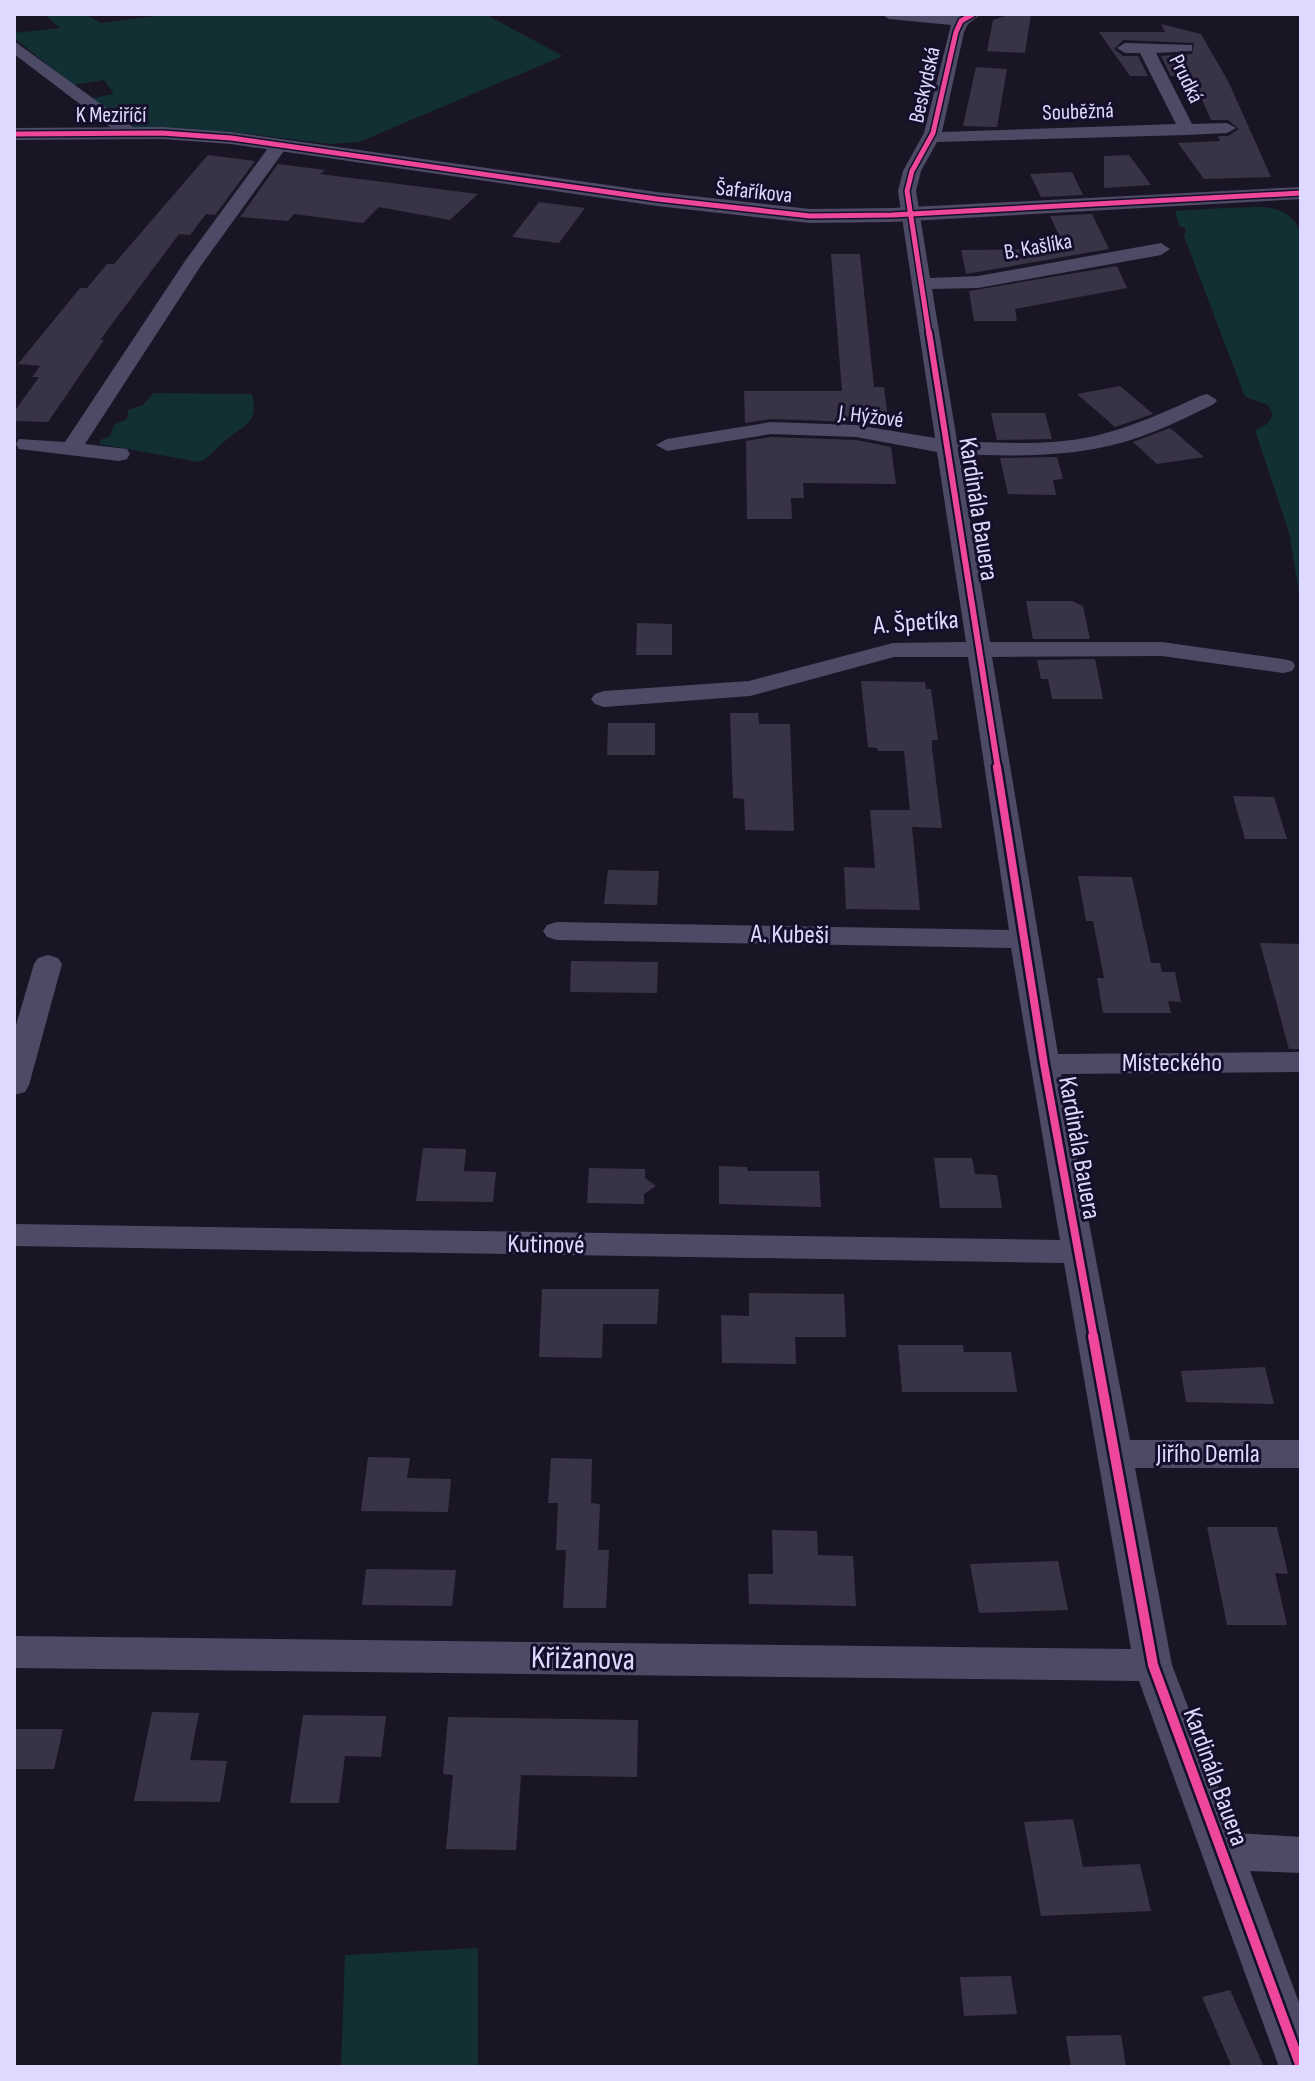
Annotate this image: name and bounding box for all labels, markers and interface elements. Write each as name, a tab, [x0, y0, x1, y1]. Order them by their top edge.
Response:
street label: Beskydská	[903, 44, 947, 126]
street label: Prudká	[1163, 50, 1209, 108]
street label: Souběžná	[1042, 97, 1114, 127]
street label: K Meziříčí	[76, 102, 147, 129]
street label: Šafaříkova	[715, 175, 793, 209]
street label: B. Kašlíka	[1002, 228, 1074, 266]
street label: J. Hýžové	[836, 399, 905, 434]
street label: Kardinála Bauera	[951, 435, 1005, 583]
street label: A. Špetíka	[871, 605, 960, 642]
street label: A. Kubeši	[750, 919, 829, 951]
street label: Místeckého	[1122, 1048, 1222, 1079]
street label: Kardinála Bauera	[1051, 1074, 1107, 1222]
street label: Kutinové	[507, 1229, 585, 1261]
street label: Jiřího Demla	[1155, 1439, 1260, 1470]
street label: Křižanova	[531, 1639, 635, 1679]
street label: Kardinála Bauera	[1176, 1704, 1254, 1850]

